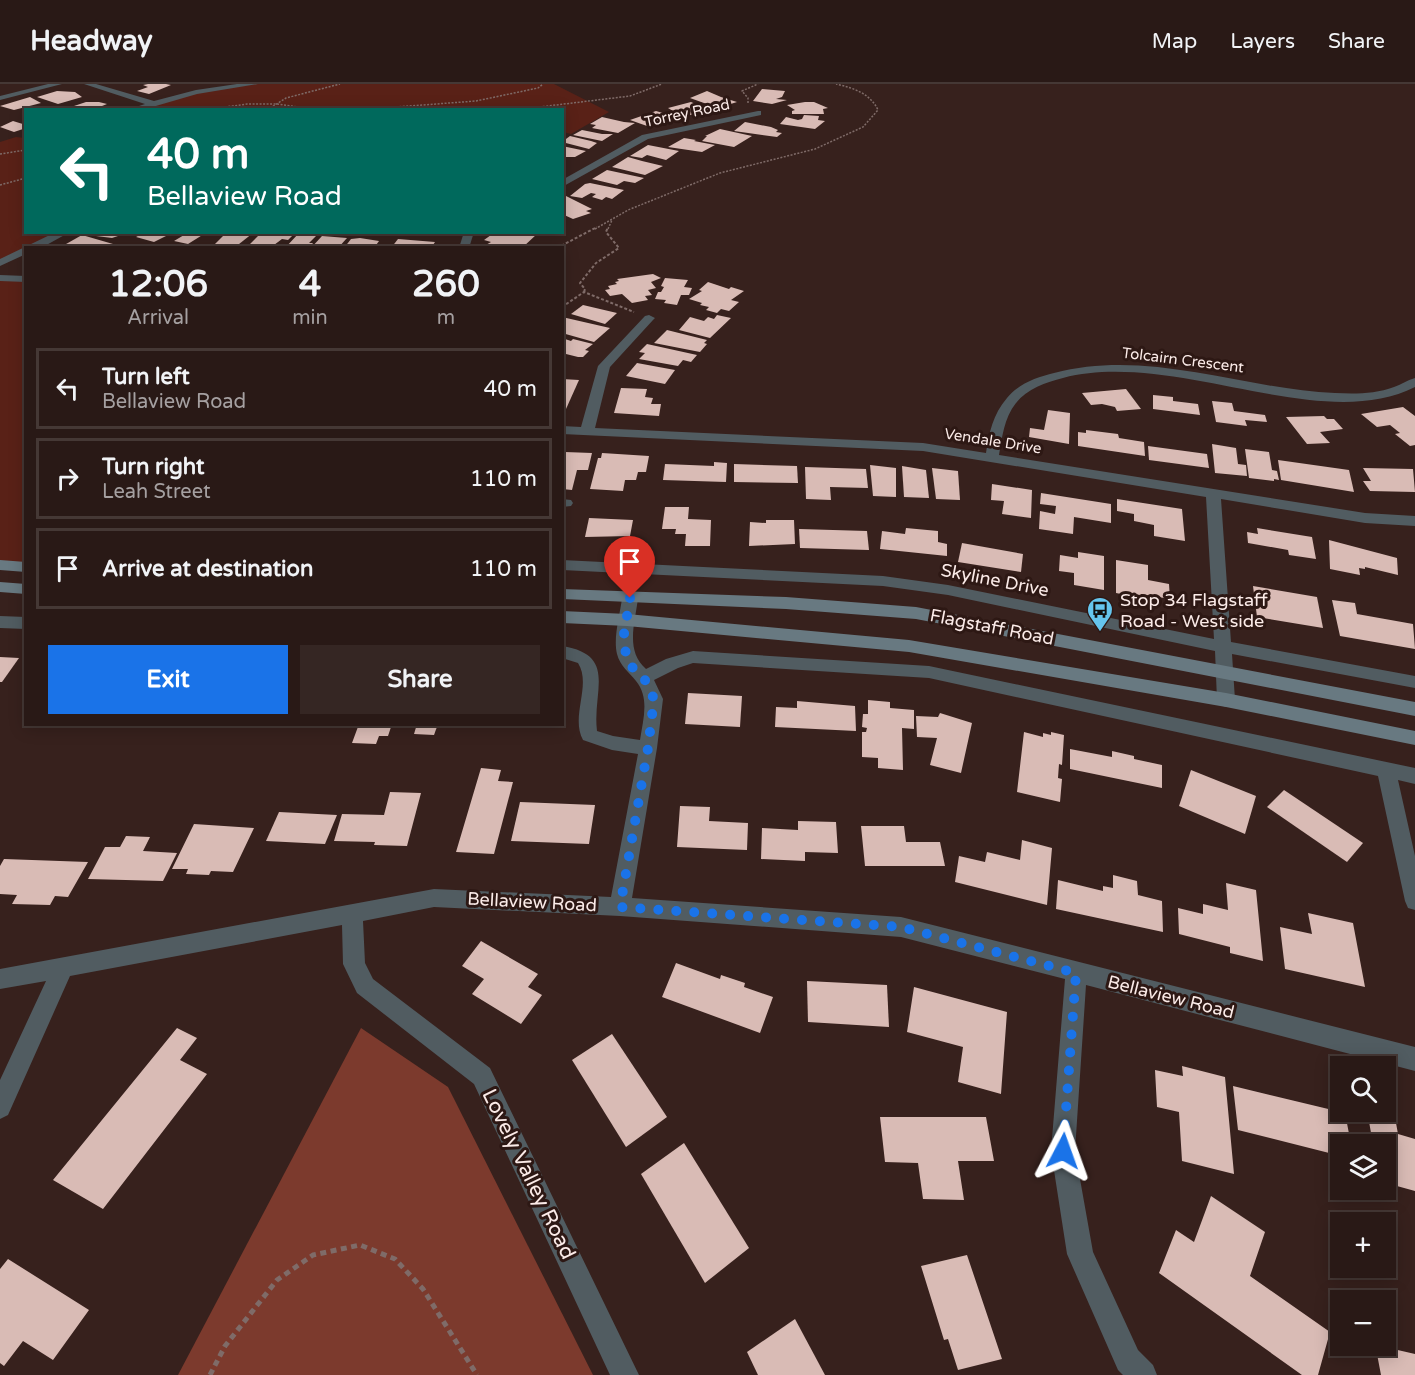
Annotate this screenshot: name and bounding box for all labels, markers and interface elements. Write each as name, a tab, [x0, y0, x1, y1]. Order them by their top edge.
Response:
text: Headway	[30, 24, 153, 58]
text: Map	[1152, 29, 1197, 54]
text: Layers	[1230, 29, 1295, 54]
text: Share	[1328, 29, 1385, 54]
street label: Torrey Road	[643, 95, 731, 131]
text: 40 m	[147, 129, 249, 180]
icon: left	[48, 132, 126, 210]
text: Bellaview Road	[147, 180, 342, 213]
text: 12:06	[108, 263, 208, 306]
text: 4	[299, 263, 321, 306]
text: 260	[412, 263, 480, 306]
text: Arrival	[127, 306, 189, 330]
text: min	[292, 306, 328, 330]
text: m	[437, 306, 455, 330]
street label: Tolcairn Crescent	[1121, 344, 1245, 376]
text: Turn left	[102, 364, 190, 390]
icon: left	[51, 372, 84, 405]
text: 40 m	[483, 376, 537, 402]
text: Bellaview Road	[102, 390, 246, 414]
street label: Vendale Drive	[943, 424, 1043, 458]
text: Turn right	[102, 454, 204, 480]
icon: right	[51, 462, 84, 495]
text: 110 m	[470, 466, 537, 492]
text: Leah Street	[102, 480, 211, 504]
pin	[604, 536, 655, 598]
icon: arrive	[613, 545, 646, 578]
icon: arrive	[51, 552, 84, 585]
text: Arrive at destination	[102, 556, 313, 582]
text: 110 m	[470, 556, 537, 582]
street label: Skyline Drive	[939, 559, 1051, 601]
place label: Stop 34 Flagstaff Road - West side	[1120, 589, 1268, 632]
bus stop icon: Stop 34 Flagstaff Road - West side	[1085, 595, 1115, 633]
street label: Flagstaff Road	[928, 604, 1056, 650]
button: Exit	[48, 645, 288, 714]
button: Share	[300, 645, 540, 714]
street label: Bellaview Road	[467, 888, 597, 916]
street label: Bellaview Road	[1105, 971, 1237, 1023]
map controls	[1330, 1056, 1396, 1356]
button: search	[1330, 1056, 1396, 1122]
street label: Lovely Valley Road	[476, 1085, 581, 1264]
position arrow	[1031, 1119, 1095, 1183]
button: layers	[1330, 1134, 1396, 1200]
button: +	[1330, 1212, 1396, 1278]
button: −	[1330, 1290, 1396, 1356]

